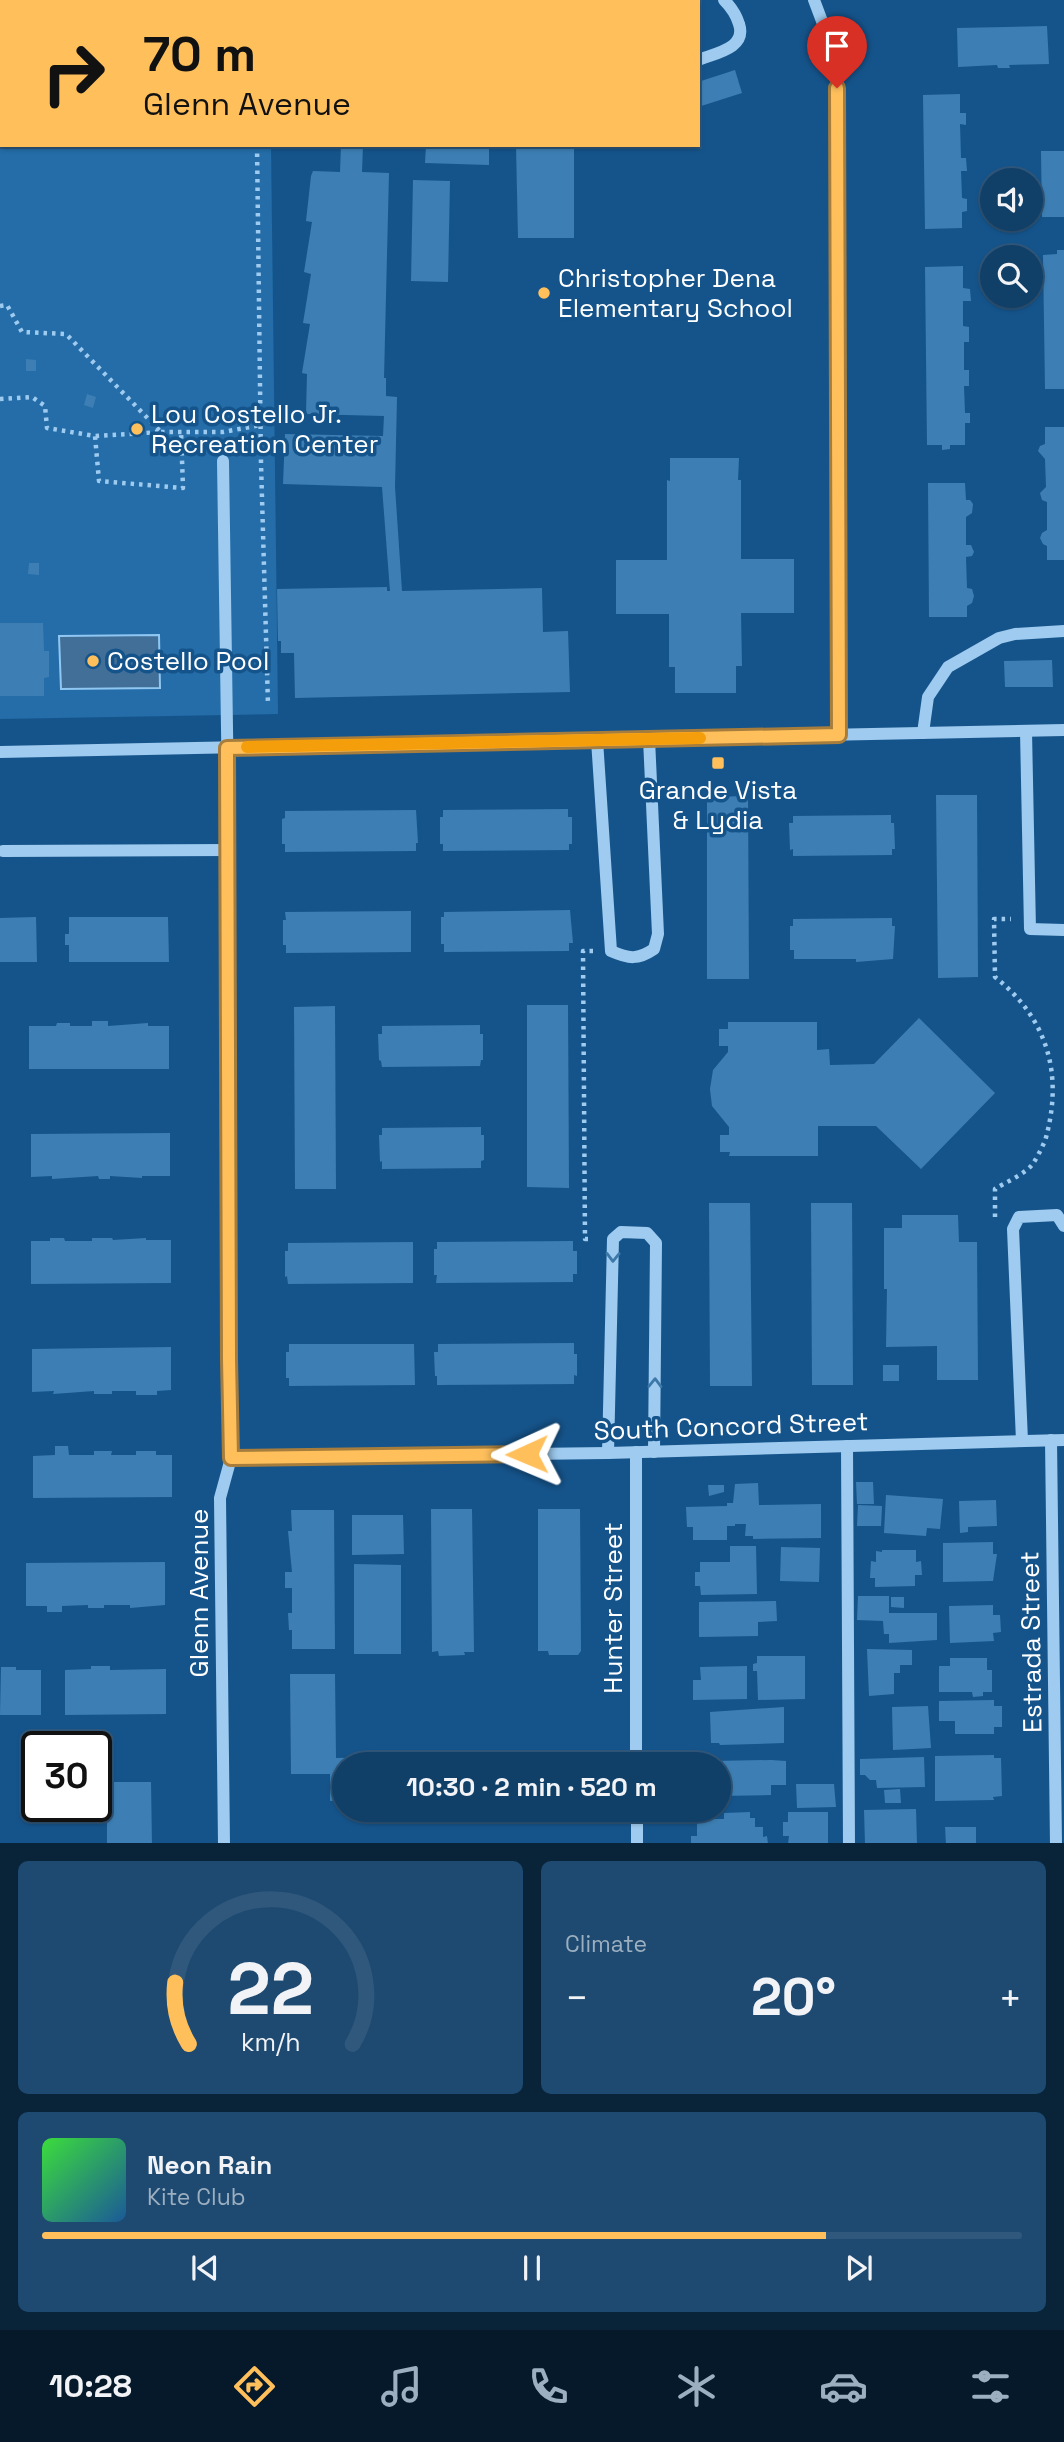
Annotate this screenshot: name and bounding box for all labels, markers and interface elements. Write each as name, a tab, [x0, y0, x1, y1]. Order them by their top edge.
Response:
pin	[807, 16, 867, 88]
text: 70 m	[143, 23, 256, 85]
icon: arrive	[818, 27, 856, 65]
icon: right	[28, 28, 119, 119]
text: Glenn Avenue	[143, 84, 351, 124]
map controls	[980, 168, 1043, 308]
button: sound	[980, 168, 1043, 231]
button: search	[980, 245, 1043, 308]
place label: Christopher Dena Elementary School	[558, 261, 793, 325]
marker: Christopher Dena Elementary School	[536, 285, 552, 301]
place label: Lou Costello Jr. Recreation Center	[151, 397, 379, 461]
marker: Lou Costello Jr. Recreation Center	[129, 421, 145, 437]
place label: Costello Pool	[107, 644, 269, 678]
marker: Costello Pool	[85, 653, 101, 669]
marker: Grande Vista & Lydia	[710, 755, 726, 771]
place label: Grande Vista & Lydia	[639, 773, 797, 837]
one-way arrow	[605, 1253, 621, 1263]
one-way arrow	[647, 1378, 663, 1388]
street label: South Concord Street	[593, 1404, 869, 1448]
position arrow	[490, 1417, 564, 1491]
street label: Glenn Avenue	[182, 1509, 216, 1677]
street label: Hunter Street	[596, 1522, 630, 1694]
street label: Estrada Street	[1012, 1551, 1050, 1733]
speed limit sign: 30	[21, 1731, 112, 1822]
text: 10:30 · 2 min · 520 m	[406, 1770, 657, 1804]
text: Climate	[565, 1929, 647, 1959]
text: 22	[227, 1942, 314, 2035]
text: 20°	[751, 1964, 836, 2030]
text: −	[565, 1974, 589, 2022]
text: +	[998, 1974, 1022, 2022]
text: km/h	[241, 2025, 300, 2057]
text: Neon Rain	[147, 2148, 272, 2182]
text: Kite Club	[147, 2182, 246, 2212]
icon: previous	[186, 2249, 224, 2287]
icon: pause	[513, 2249, 551, 2287]
icon: next	[840, 2249, 878, 2287]
icon: directions	[230, 2362, 279, 2411]
icon: music	[377, 2362, 426, 2411]
icon: phone	[524, 2362, 573, 2411]
icon: climate	[672, 2362, 721, 2411]
icon: car	[819, 2362, 868, 2411]
icon: filters	[966, 2362, 1015, 2411]
text: 10:28	[49, 2366, 132, 2406]

